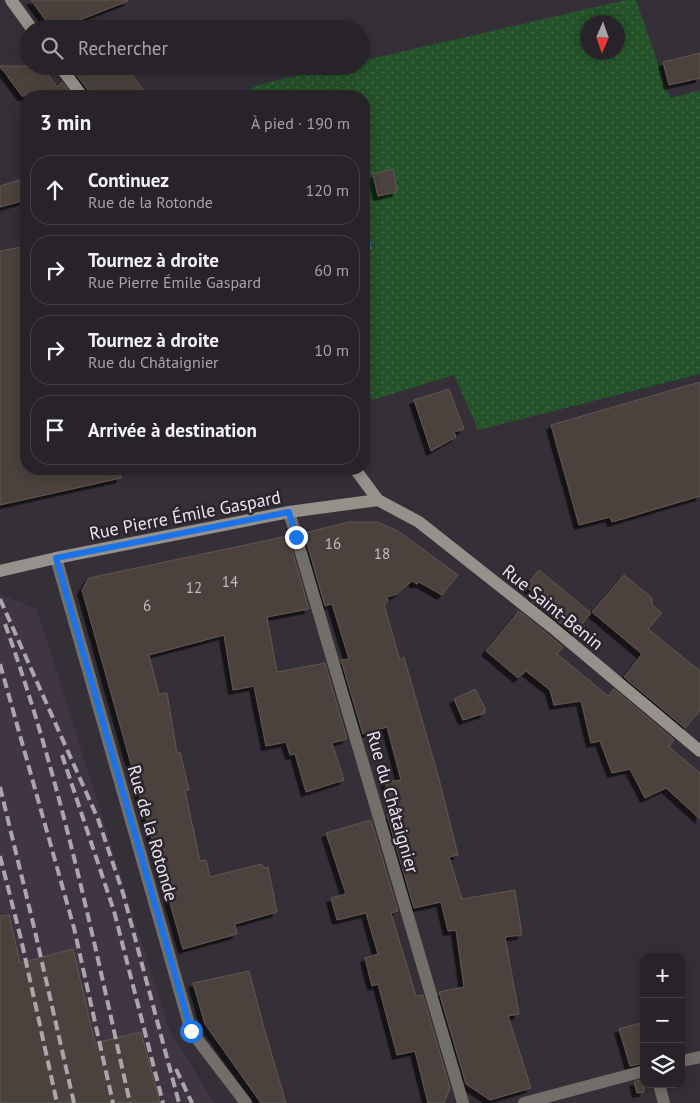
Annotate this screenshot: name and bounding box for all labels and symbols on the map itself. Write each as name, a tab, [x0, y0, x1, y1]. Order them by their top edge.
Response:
north arrow	[580, 15, 625, 60]
street label: Rue Pierre Émile Gaspard	[87, 485, 283, 545]
route end	[285, 526, 308, 549]
house number: 16	[325, 534, 341, 553]
house number: 18	[374, 544, 390, 563]
street label: Rue Saint-Benin	[498, 559, 608, 655]
house number: 14	[222, 572, 238, 591]
house number: 12	[186, 578, 202, 597]
house number: 6	[143, 596, 151, 615]
street label: Rue du Châtaignier	[362, 728, 424, 876]
street label: Rue de la Rotonde	[123, 762, 183, 904]
route start	[180, 1020, 203, 1043]

